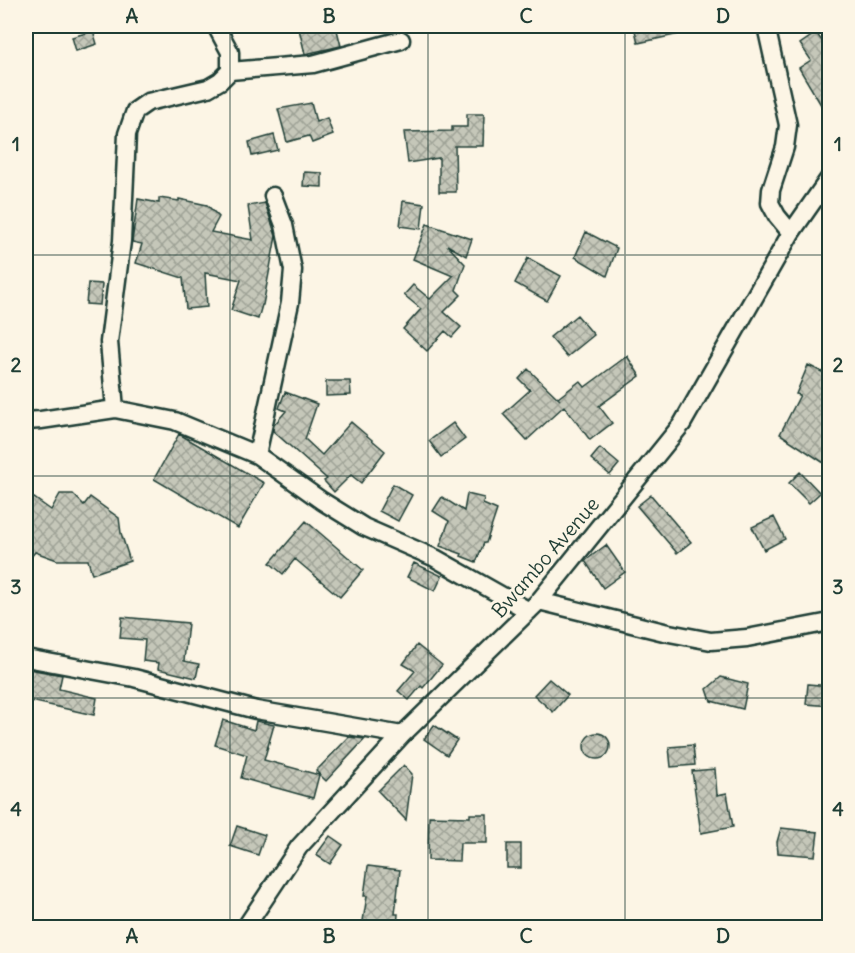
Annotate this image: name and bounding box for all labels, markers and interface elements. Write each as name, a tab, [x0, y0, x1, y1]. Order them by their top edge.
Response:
text: A	[126, 3, 139, 28]
text: B	[322, 3, 336, 28]
text: C	[519, 3, 533, 28]
text: D	[716, 3, 730, 28]
text: 1	[12, 131, 20, 156]
text: 1	[834, 131, 842, 156]
text: 2	[11, 352, 22, 377]
text: 2	[833, 352, 844, 377]
street label: Bwambo Avenue	[486, 492, 604, 622]
text: 3	[10, 574, 22, 599]
text: 3	[832, 574, 844, 599]
text: 4	[10, 796, 22, 821]
text: 4	[832, 796, 844, 821]
text: A	[126, 923, 139, 948]
text: B	[322, 923, 336, 948]
text: C	[519, 923, 533, 948]
text: D	[716, 923, 730, 948]

